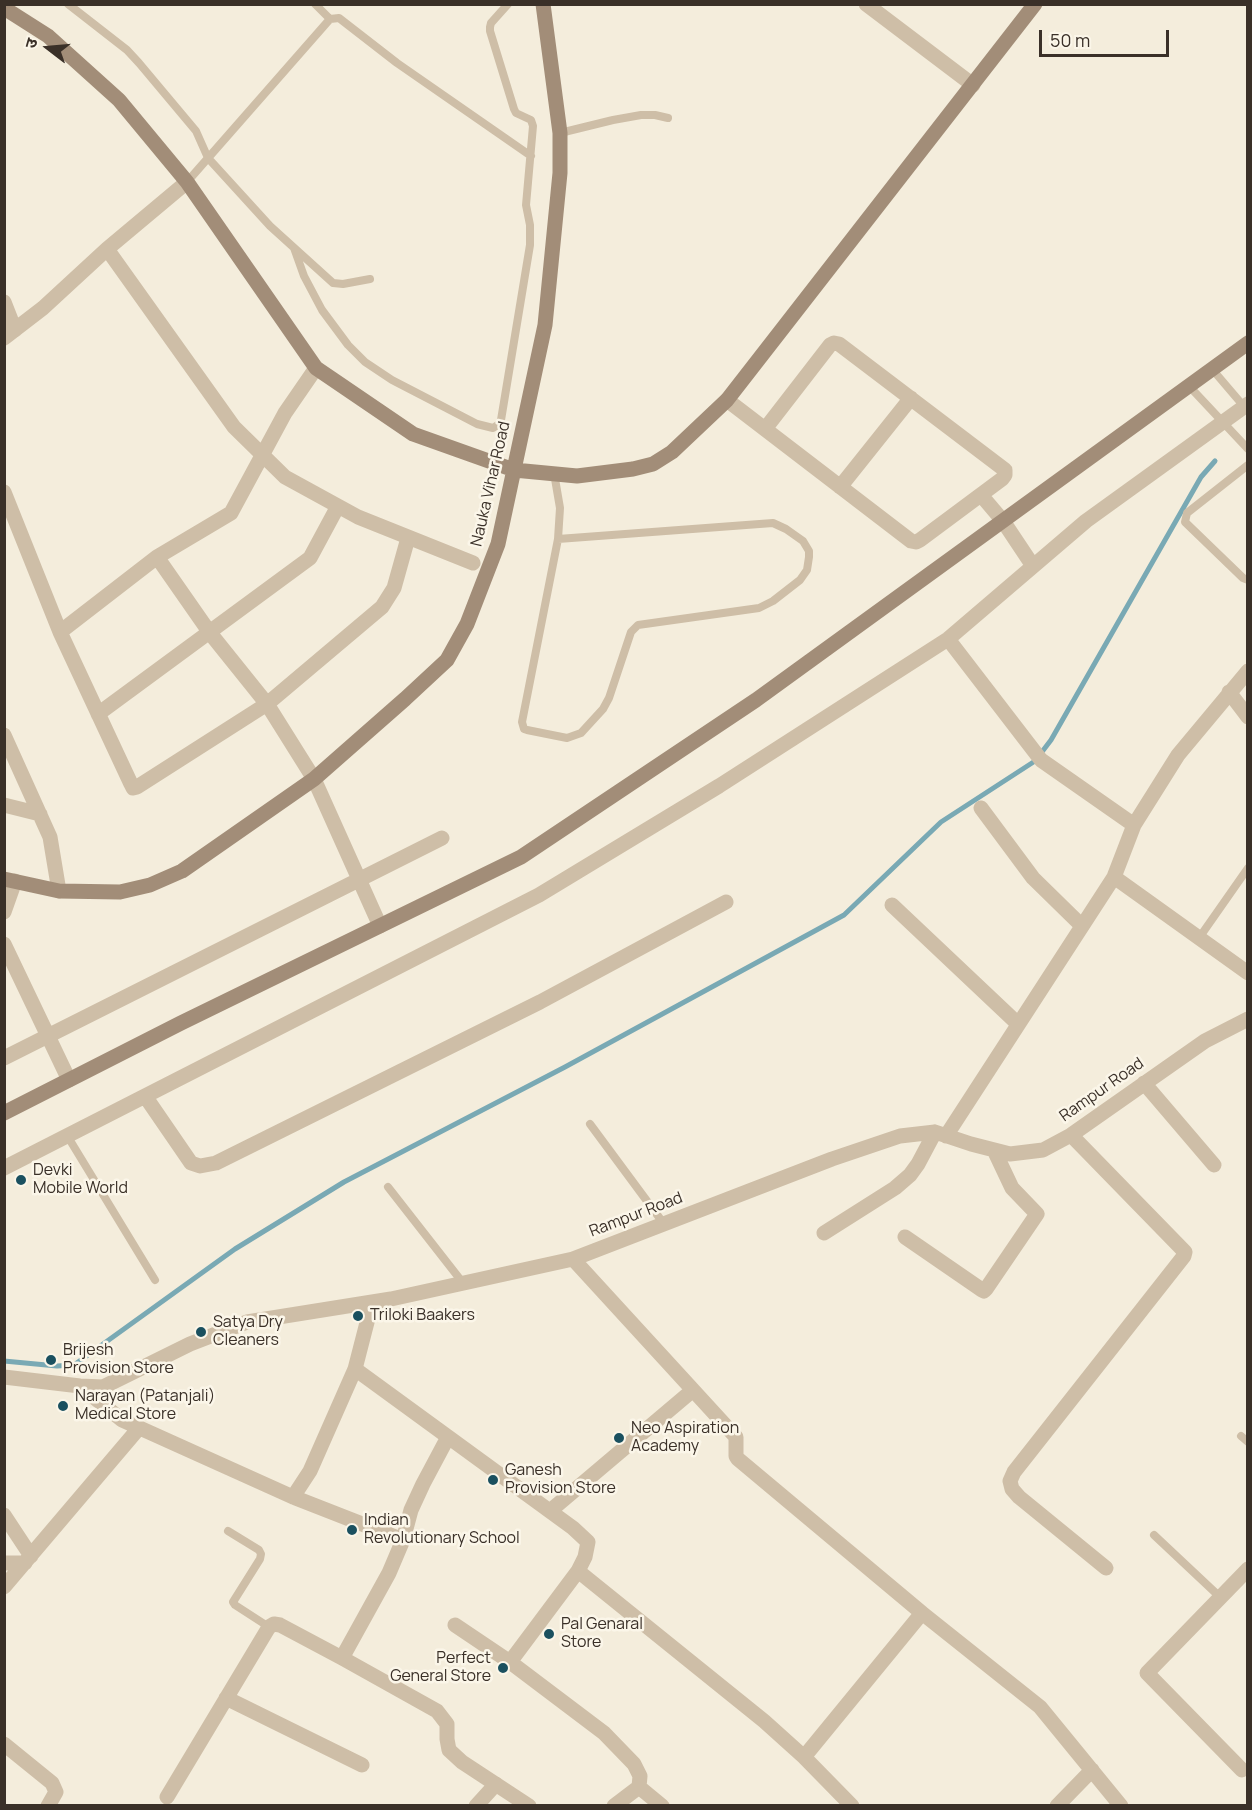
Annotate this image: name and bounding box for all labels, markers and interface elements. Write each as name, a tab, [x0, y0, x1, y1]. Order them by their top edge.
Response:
north arrow	[18, 18, 78, 78]
scale bar	[1042, 18, 1172, 56]
text: 50 m	[1050, 28, 1090, 52]
text: उ	[19, 36, 43, 51]
street label: Nauka Vihar Road	[467, 420, 515, 548]
street label: Rampur Road	[1056, 1054, 1148, 1126]
place label: Devki Mobile World	[33, 1161, 128, 1199]
marker: Devki Mobile World	[14, 1173, 28, 1187]
street label: Rampur Road	[587, 1188, 685, 1242]
place label: Triloki Baakers	[370, 1306, 475, 1326]
marker: Triloki Baakers	[351, 1309, 365, 1323]
place label: Satya Dry Cleaners	[213, 1313, 283, 1351]
marker: Satya Dry Cleaners	[194, 1325, 208, 1339]
place label: Brijesh Provision Store	[63, 1341, 174, 1379]
marker: Brijesh Provision Store	[44, 1353, 58, 1367]
place label: Narayan (Patanjali) Medical Store	[75, 1387, 215, 1425]
marker: Narayan (Patanjali) Medical Store	[56, 1399, 70, 1413]
place label: Neo Aspiration Academy	[631, 1419, 739, 1457]
marker: Neo Aspiration Academy	[612, 1431, 626, 1445]
place label: Ganesh Provision Store	[505, 1461, 616, 1499]
marker: Ganesh Provision Store	[486, 1473, 500, 1487]
place label: Indian Revolutionary School	[364, 1511, 520, 1549]
marker: Indian Revolutionary School	[345, 1523, 359, 1537]
place label: Pal Genaral Store	[561, 1615, 643, 1653]
marker: Pal Genaral Store	[542, 1627, 556, 1641]
place label: Perfect General Store	[390, 1649, 491, 1687]
marker: Perfect General Store	[496, 1661, 510, 1675]

